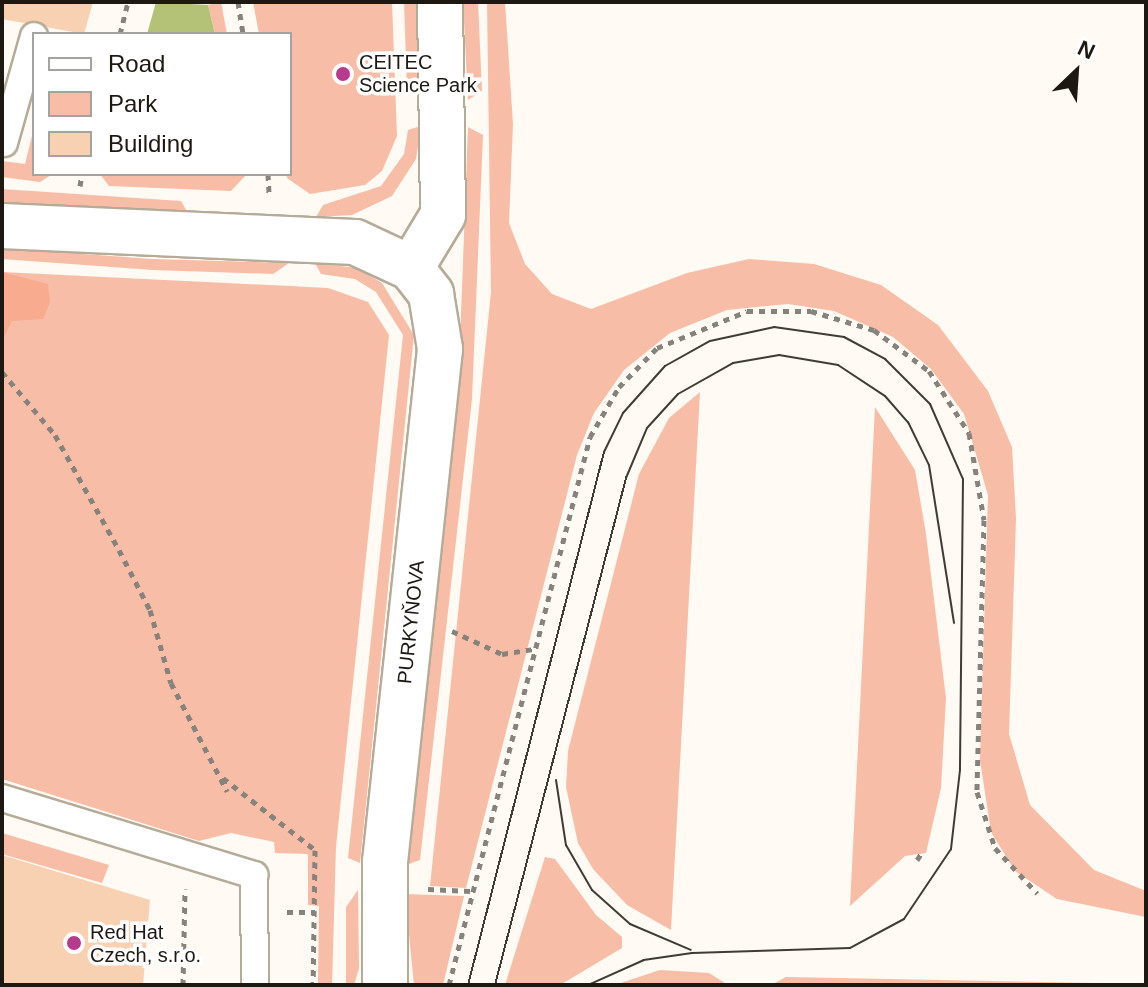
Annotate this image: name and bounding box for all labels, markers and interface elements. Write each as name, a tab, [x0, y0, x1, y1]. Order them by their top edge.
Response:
legend	[32, 32, 292, 176]
north arrow	[1036, 32, 1116, 112]
text: N	[1074, 35, 1099, 64]
text: Road	[108, 50, 165, 77]
place label: CEITEC Science Park	[359, 50, 477, 97]
marker: CEITEC Science Park	[334, 65, 352, 83]
text: Park	[108, 90, 157, 117]
text: Building	[108, 130, 193, 157]
street label: PURKYŇOVA	[393, 559, 429, 685]
place label: Red Hat Czech, s.r.o.	[90, 920, 201, 967]
marker: Red Hat Czech, s.r.o.	[65, 934, 83, 952]

